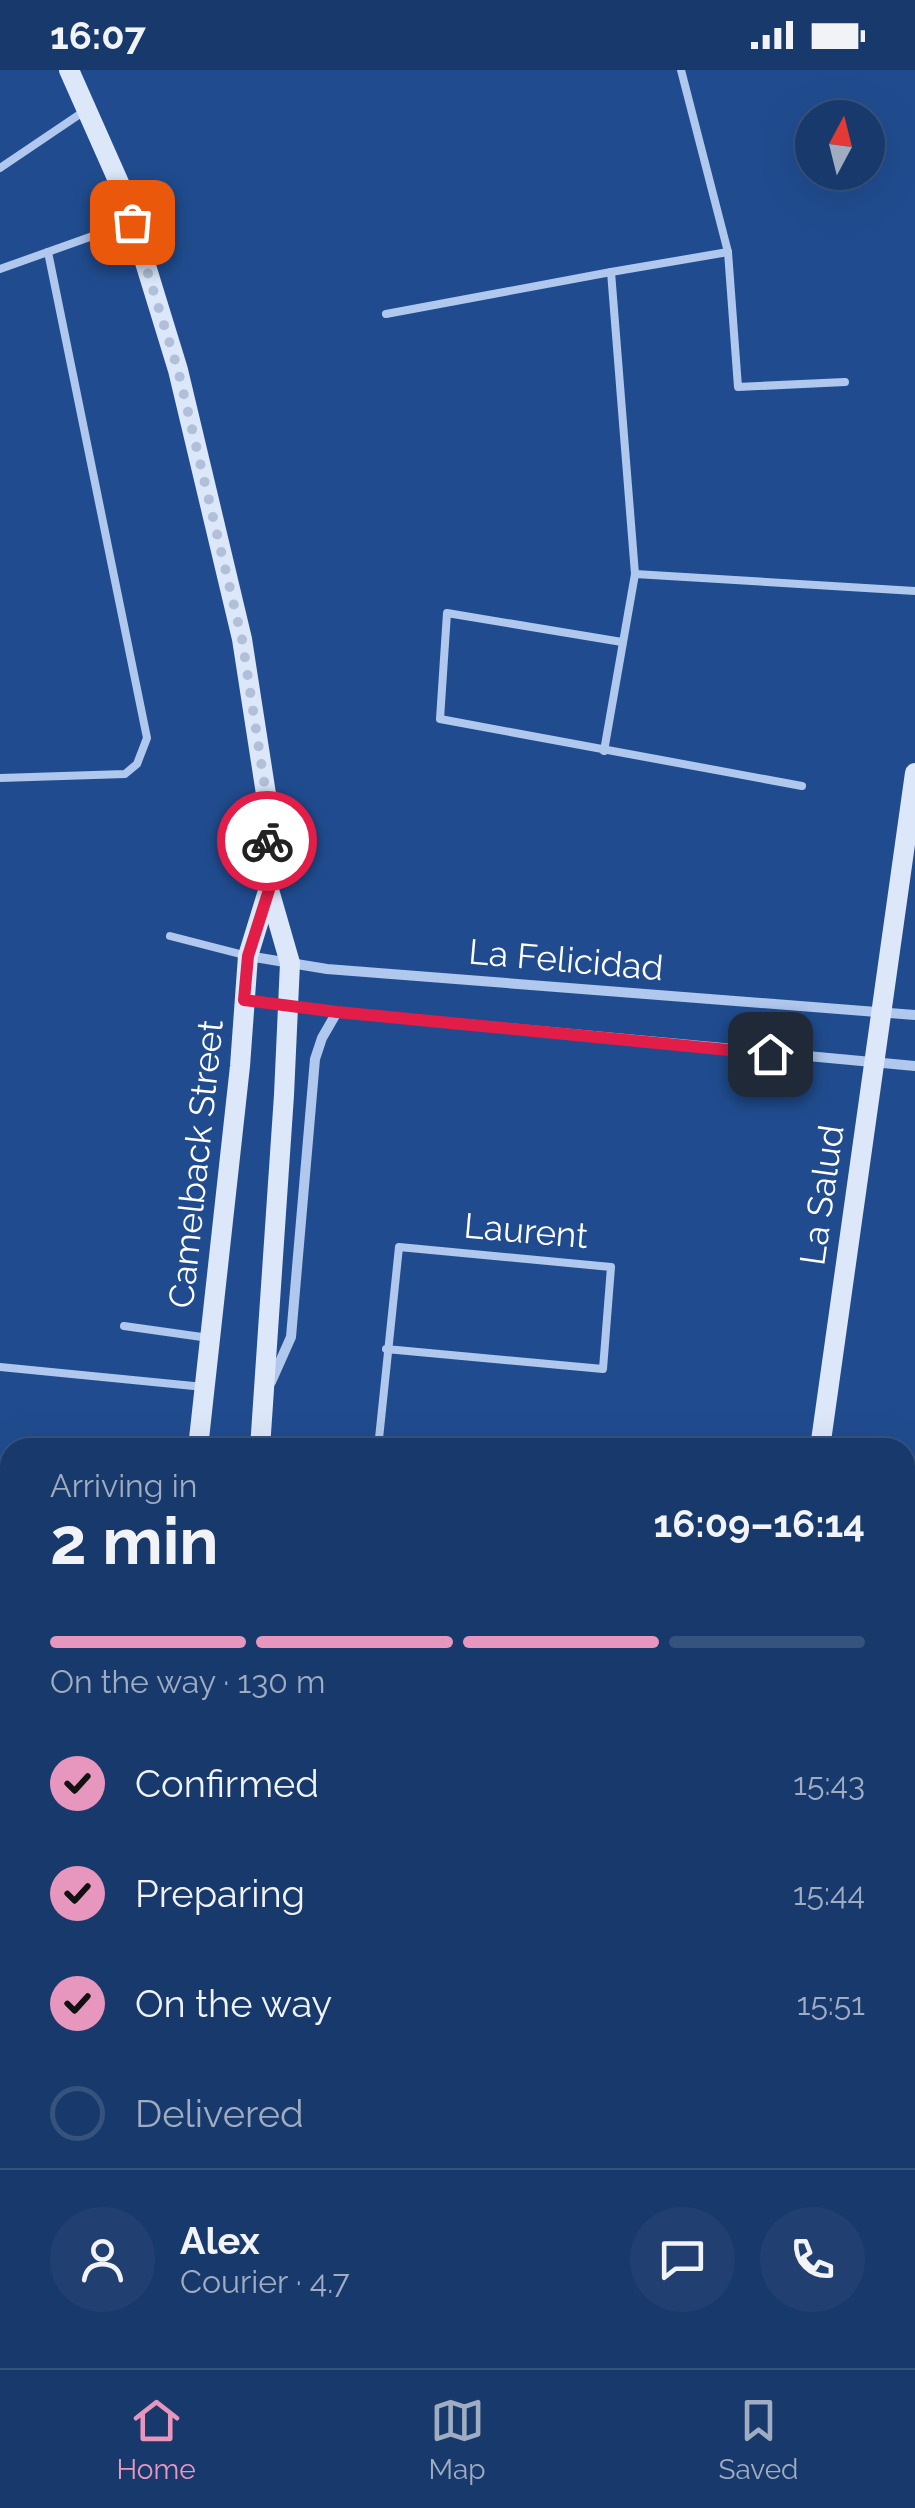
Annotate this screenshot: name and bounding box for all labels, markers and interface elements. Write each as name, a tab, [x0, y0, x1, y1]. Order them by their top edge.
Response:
text: 16:07	[50, 13, 146, 58]
north arrow	[795, 100, 885, 190]
map controls	[795, 100, 885, 190]
pin	[90, 180, 175, 265]
icon: bag	[105, 195, 160, 250]
courier	[217, 791, 317, 891]
icon: bike	[240, 814, 295, 869]
street label: La Felicidad	[467, 931, 665, 988]
pin	[728, 1012, 813, 1097]
street label: Camelback Street	[160, 1017, 231, 1310]
icon: home	[743, 1027, 798, 1082]
street label: La Salud	[791, 1122, 852, 1268]
street label: Laurent	[462, 1205, 590, 1256]
text: Arriving in	[50, 1467, 197, 1504]
text: 16:09–16:14	[653, 1501, 865, 1546]
text: 2 min	[50, 1503, 219, 1579]
text: On the way · 130 m	[50, 1663, 326, 1700]
icon: check	[50, 1756, 105, 1811]
text: Confirmed	[135, 1761, 319, 1806]
text: 15:43	[793, 1765, 865, 1802]
icon: check	[50, 1866, 105, 1921]
text: Preparing	[135, 1871, 305, 1916]
text: 15:44	[793, 1875, 865, 1912]
icon: check	[50, 1976, 105, 2031]
text: On the way	[135, 1981, 332, 2026]
text: 15:51	[797, 1985, 865, 2022]
text: Delivered	[135, 2091, 304, 2136]
button: person	[50, 2207, 155, 2312]
button: chat	[630, 2207, 735, 2312]
button: phone	[760, 2207, 865, 2312]
text: Alex	[180, 2218, 260, 2263]
text: Courier · 4.7	[180, 2263, 350, 2300]
tab: Home	[116, 2393, 196, 2486]
tab: Map	[429, 2393, 486, 2486]
tab: Saved	[718, 2393, 799, 2486]

